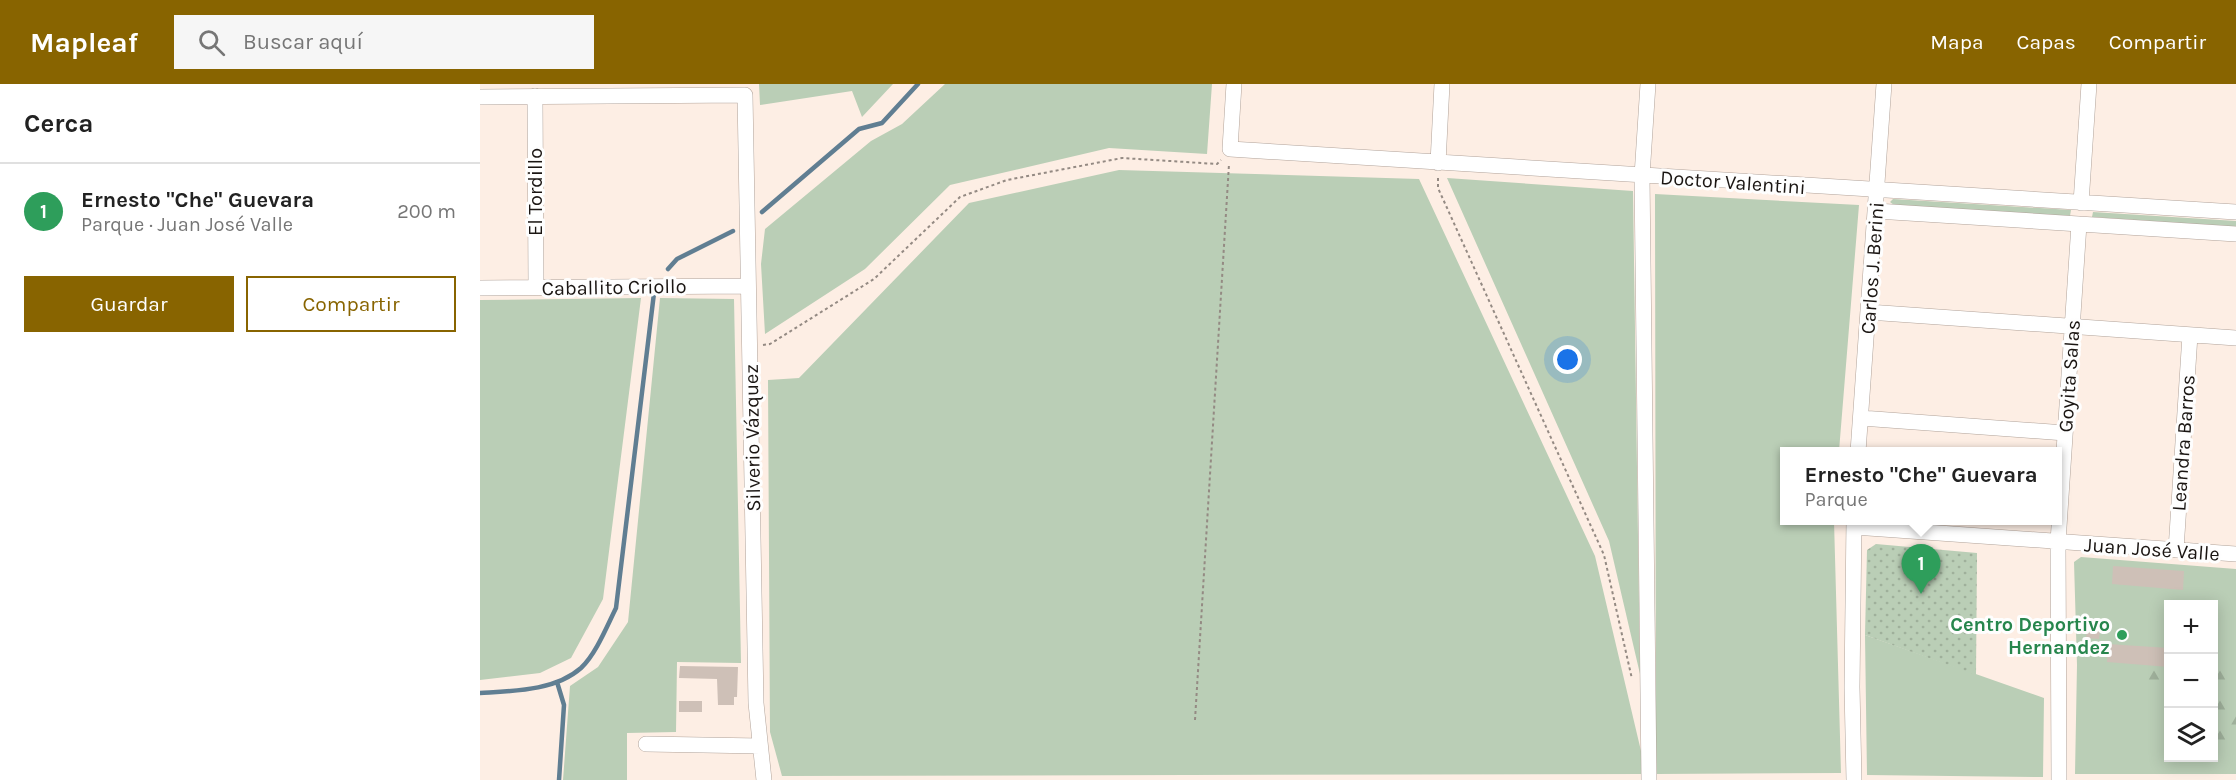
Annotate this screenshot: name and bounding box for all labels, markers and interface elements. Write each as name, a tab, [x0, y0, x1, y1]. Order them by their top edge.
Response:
search box	[174, 15, 594, 69]
text: Mapleaf	[30, 26, 138, 59]
icon: search	[195, 26, 228, 59]
text: Buscar aquí	[243, 29, 363, 55]
text: Mapa	[1930, 30, 1984, 54]
text: Capas	[2017, 30, 2076, 54]
text: Compartir	[2109, 30, 2206, 54]
text: Cerca	[24, 108, 93, 139]
street label: El Tordillo	[524, 148, 547, 236]
street label: Doctor Valentini	[1659, 166, 1807, 199]
text: Ernesto "Che" Guevara	[81, 187, 314, 213]
text: 1	[40, 200, 47, 223]
text: 200 m	[397, 200, 456, 223]
street label: Carlos J. Berini	[1856, 201, 1889, 335]
text: Parque · Juan José Valle	[81, 213, 293, 236]
street label: Caballito Criollo	[541, 275, 687, 300]
button: Guardar	[24, 276, 234, 332]
button: Compartir	[246, 276, 456, 332]
street label: Goyita Salas	[2054, 319, 2085, 433]
your location	[1553, 345, 1582, 374]
street label: Silverio Vázquez	[740, 364, 765, 512]
street label: Leandra Barros	[2167, 374, 2200, 512]
popup	[1780, 447, 2062, 525]
text: Ernesto "Che" Guevara	[1804, 462, 2038, 488]
text: Parque	[1804, 488, 1868, 511]
street label: Juan José Valle	[2084, 533, 2220, 566]
pin: 1	[1902, 544, 1940, 594]
map controls	[2164, 600, 2218, 762]
button: +	[2164, 600, 2218, 654]
place label: Centro Deportivo Hernandez	[1950, 613, 2110, 659]
marker: Centro Deportivo Hernandez	[2115, 628, 2129, 642]
button: −	[2164, 654, 2218, 708]
button: layers	[2164, 708, 2218, 762]

